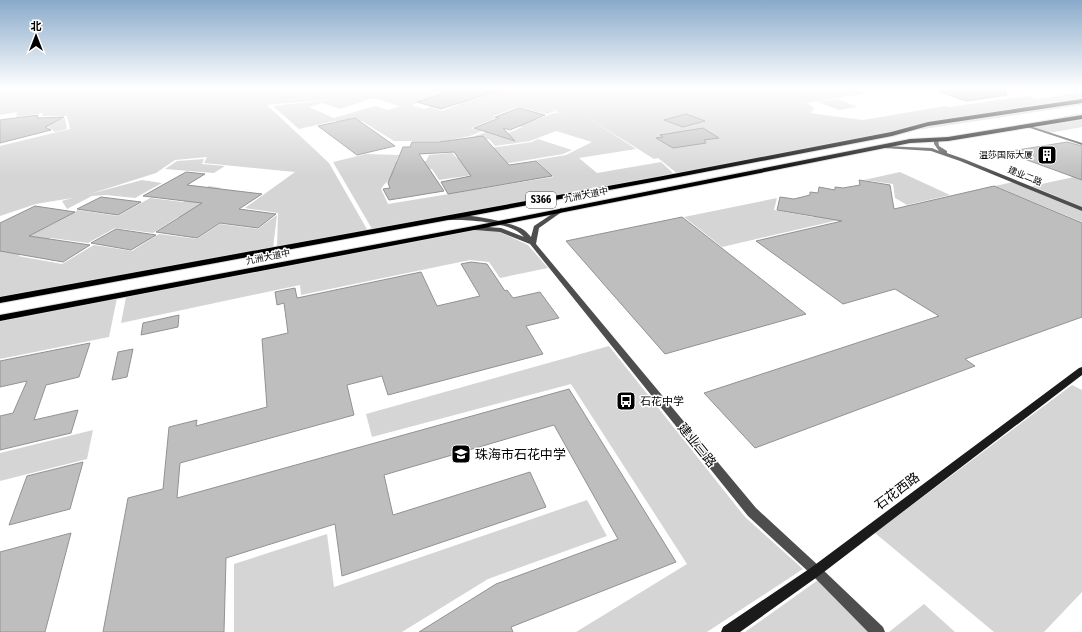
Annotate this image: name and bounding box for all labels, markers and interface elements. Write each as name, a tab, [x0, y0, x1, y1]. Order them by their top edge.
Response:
north arrow	[16, 16, 56, 56]
text: 北	[31, 20, 42, 33]
building icon: 温莎国际大厦	[1036, 144, 1058, 166]
place label: 温莎国际大厦	[979, 150, 1033, 160]
street label: 建业二路	[1006, 165, 1044, 187]
street label: 九洲大道中	[563, 185, 609, 204]
road number: S366	[526, 192, 556, 208]
street label: 九洲大道中	[245, 247, 291, 266]
bus stop icon: 石花中学	[615, 390, 637, 412]
place label: 石花中学	[640, 395, 684, 408]
street label: 建业三路	[675, 420, 719, 470]
school or university icon: 珠海市石花中学	[450, 443, 472, 465]
place label: 珠海市石花中学	[475, 447, 566, 462]
street label: 石花西路	[872, 469, 922, 513]

